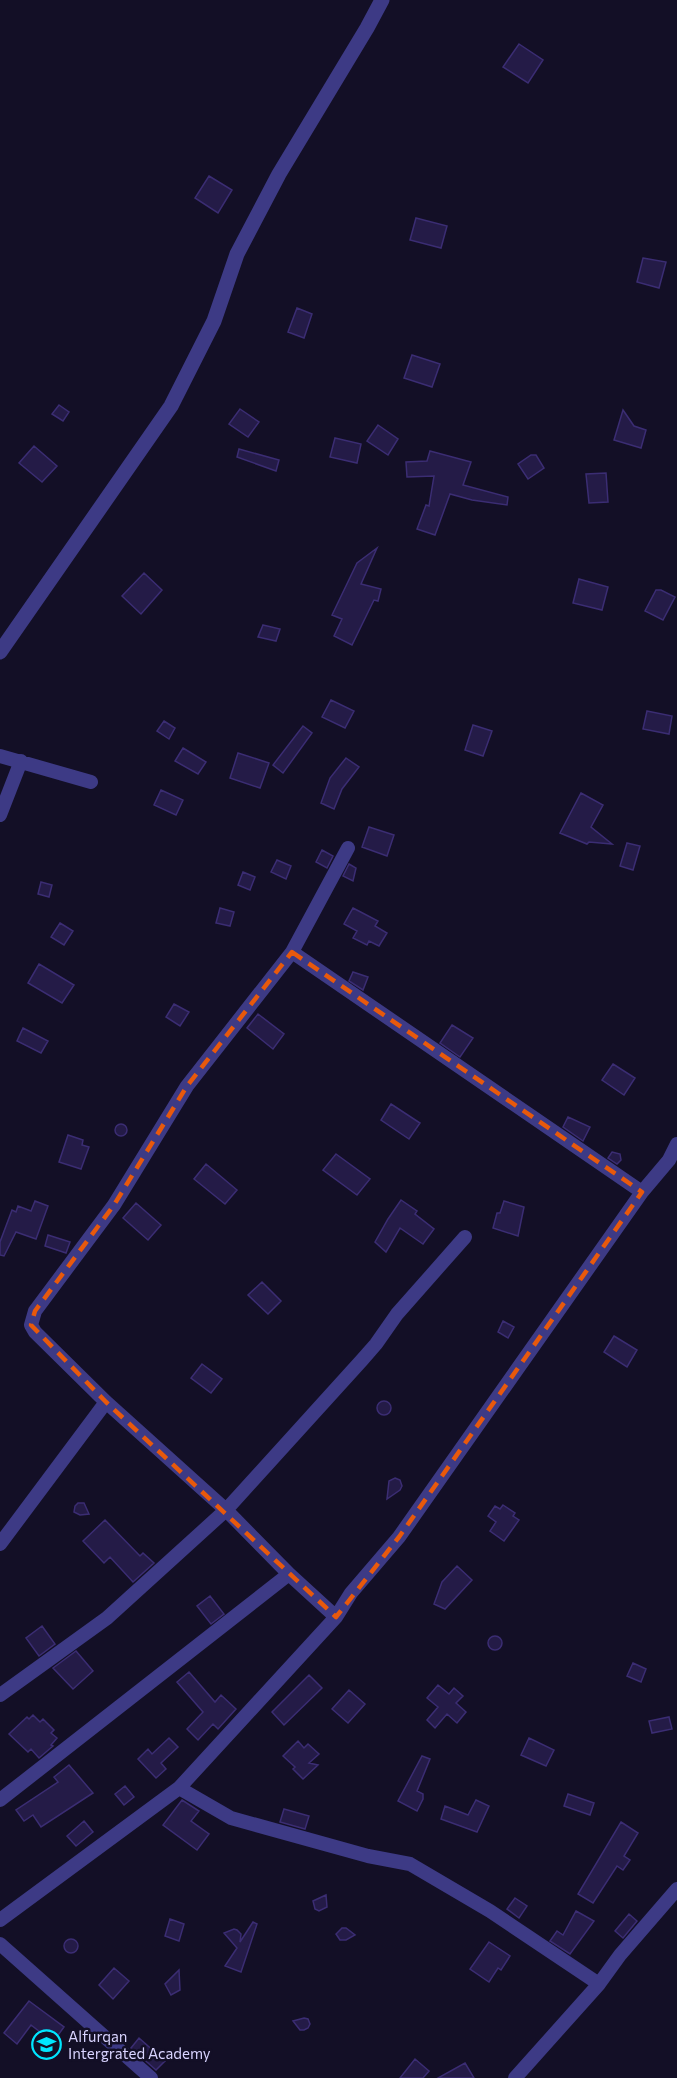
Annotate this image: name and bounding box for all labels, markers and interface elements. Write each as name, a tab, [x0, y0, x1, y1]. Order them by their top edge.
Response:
place label: Alfurqan Intergrated Academy	[68, 2027, 211, 2062]
school or university icon: Alfurqan Intergrated Academy	[31, 2029, 63, 2061]

